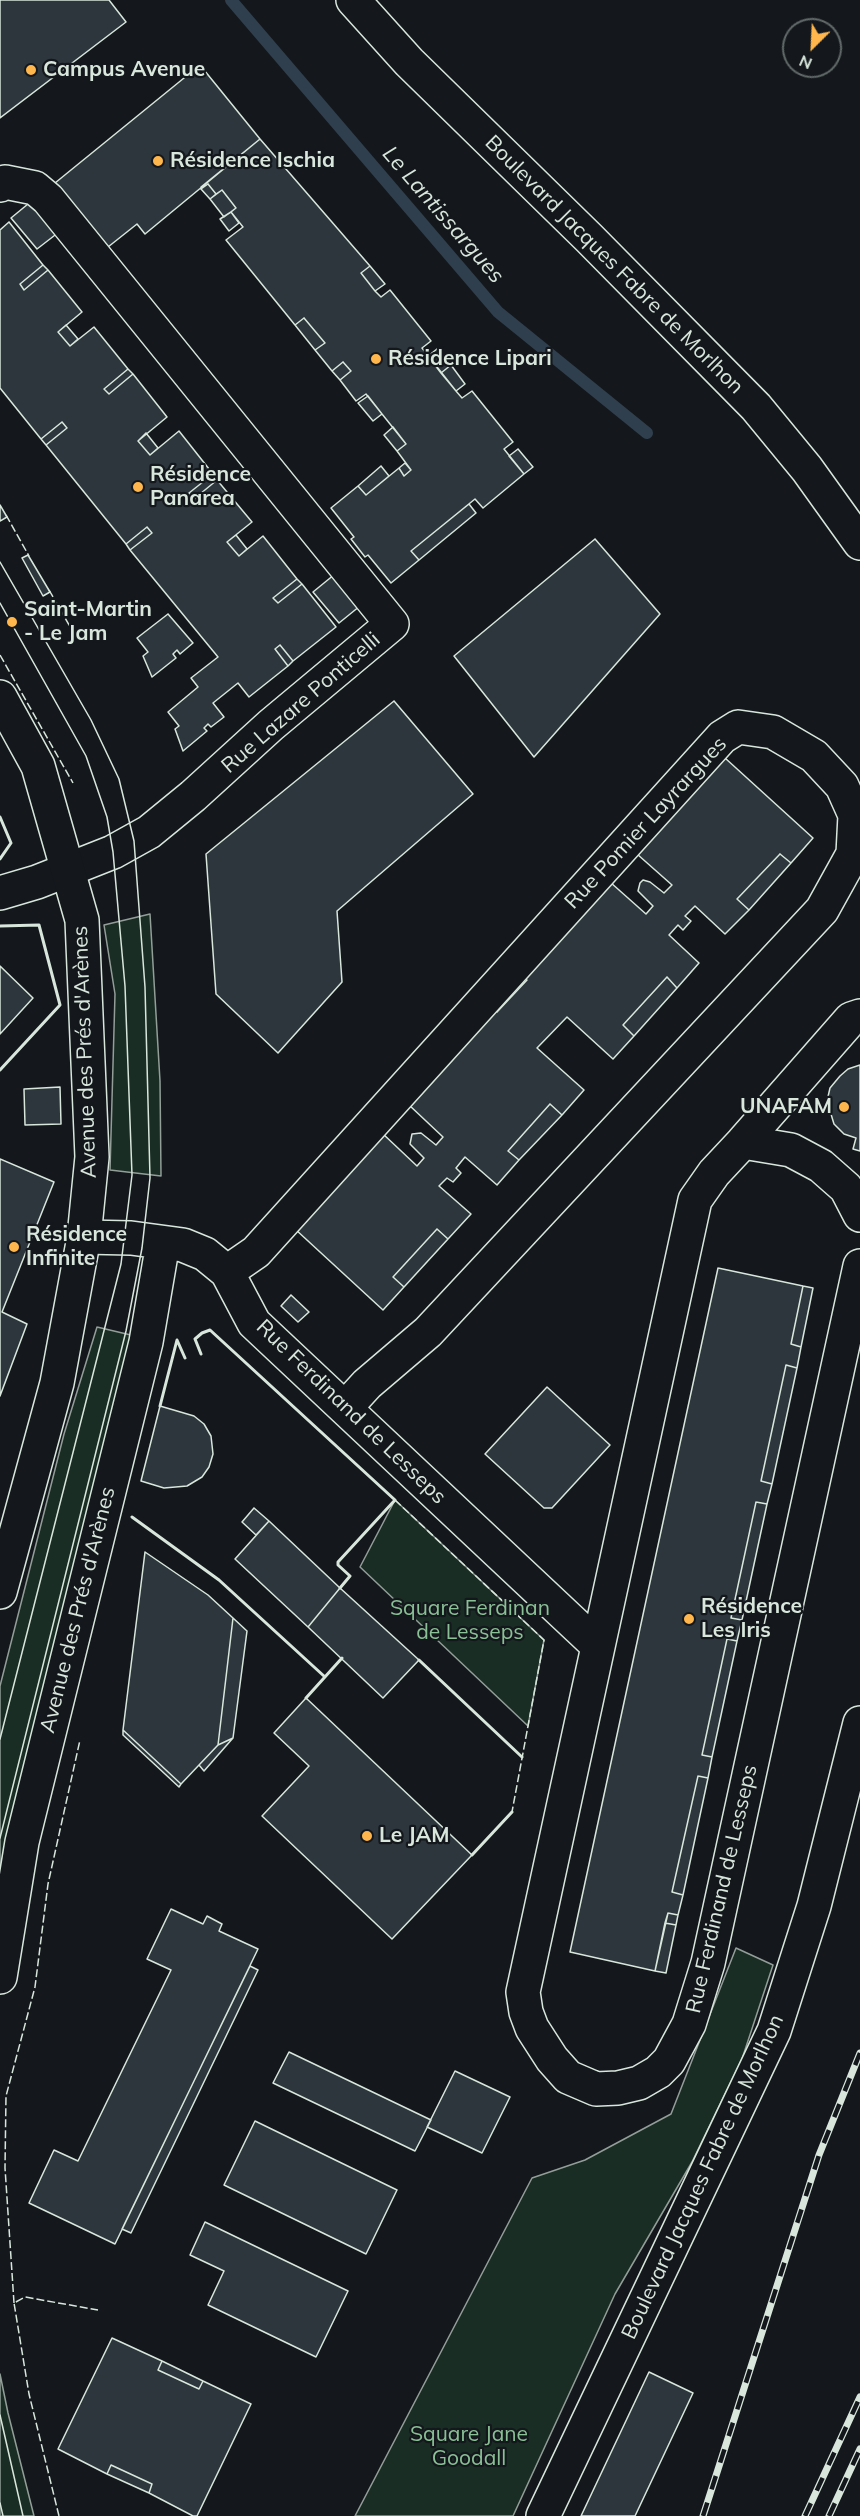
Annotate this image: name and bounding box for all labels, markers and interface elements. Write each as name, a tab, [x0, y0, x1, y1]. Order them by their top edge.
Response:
north arrow	[782, 18, 842, 78]
text: N	[796, 51, 815, 74]
place label: Campus Avenue	[43, 57, 205, 83]
marker: Campus Avenue	[24, 63, 38, 77]
street label: Boulevard Jacques Fabre de Morlhon	[479, 130, 749, 400]
water label: Le Lantissargues	[377, 141, 509, 289]
place label: Résidence Ischia	[170, 148, 335, 174]
marker: Résidence Ischia	[151, 154, 165, 168]
place label: Résidence Lipari	[388, 346, 552, 372]
marker: Résidence Lipari	[369, 352, 383, 366]
place label: Résidence Panarea	[150, 462, 251, 512]
marker: Résidence Panarea	[131, 480, 145, 494]
place label: Saint-Martin - Le Jam	[24, 597, 152, 647]
marker: Saint-Martin - Le Jam	[5, 615, 19, 629]
street label: Rue Lazare Ponticelli	[217, 627, 385, 779]
street label: Rue Pomier Layrargues	[560, 732, 732, 914]
street label: Avenue des Prés d'Arènes	[68, 925, 102, 1179]
place label: UNAFAM	[740, 1094, 832, 1120]
marker: UNAFAM	[837, 1100, 851, 1114]
place label: Résidence Infinite	[26, 1222, 127, 1272]
marker: Résidence Infinite	[7, 1240, 21, 1254]
street label: Rue Ferdinand de Lesseps	[251, 1315, 451, 1509]
street label: Avenue des Prés d'Arènes	[35, 1484, 121, 1736]
place label: Résidence Les Iris	[701, 1594, 802, 1644]
park label: Square Ferdinan de Lesseps	[390, 1596, 550, 1646]
marker: Résidence Les Iris	[682, 1612, 696, 1626]
street label: Rue Ferdinand de Lesseps	[681, 1762, 763, 2016]
place label: Le JAM	[379, 1823, 450, 1849]
marker: Le JAM	[360, 1829, 374, 1843]
street label: Boulevard Jacques Fabre de Morlhon	[617, 2011, 789, 2343]
park label: Square Jane Goodall	[410, 2422, 528, 2472]

